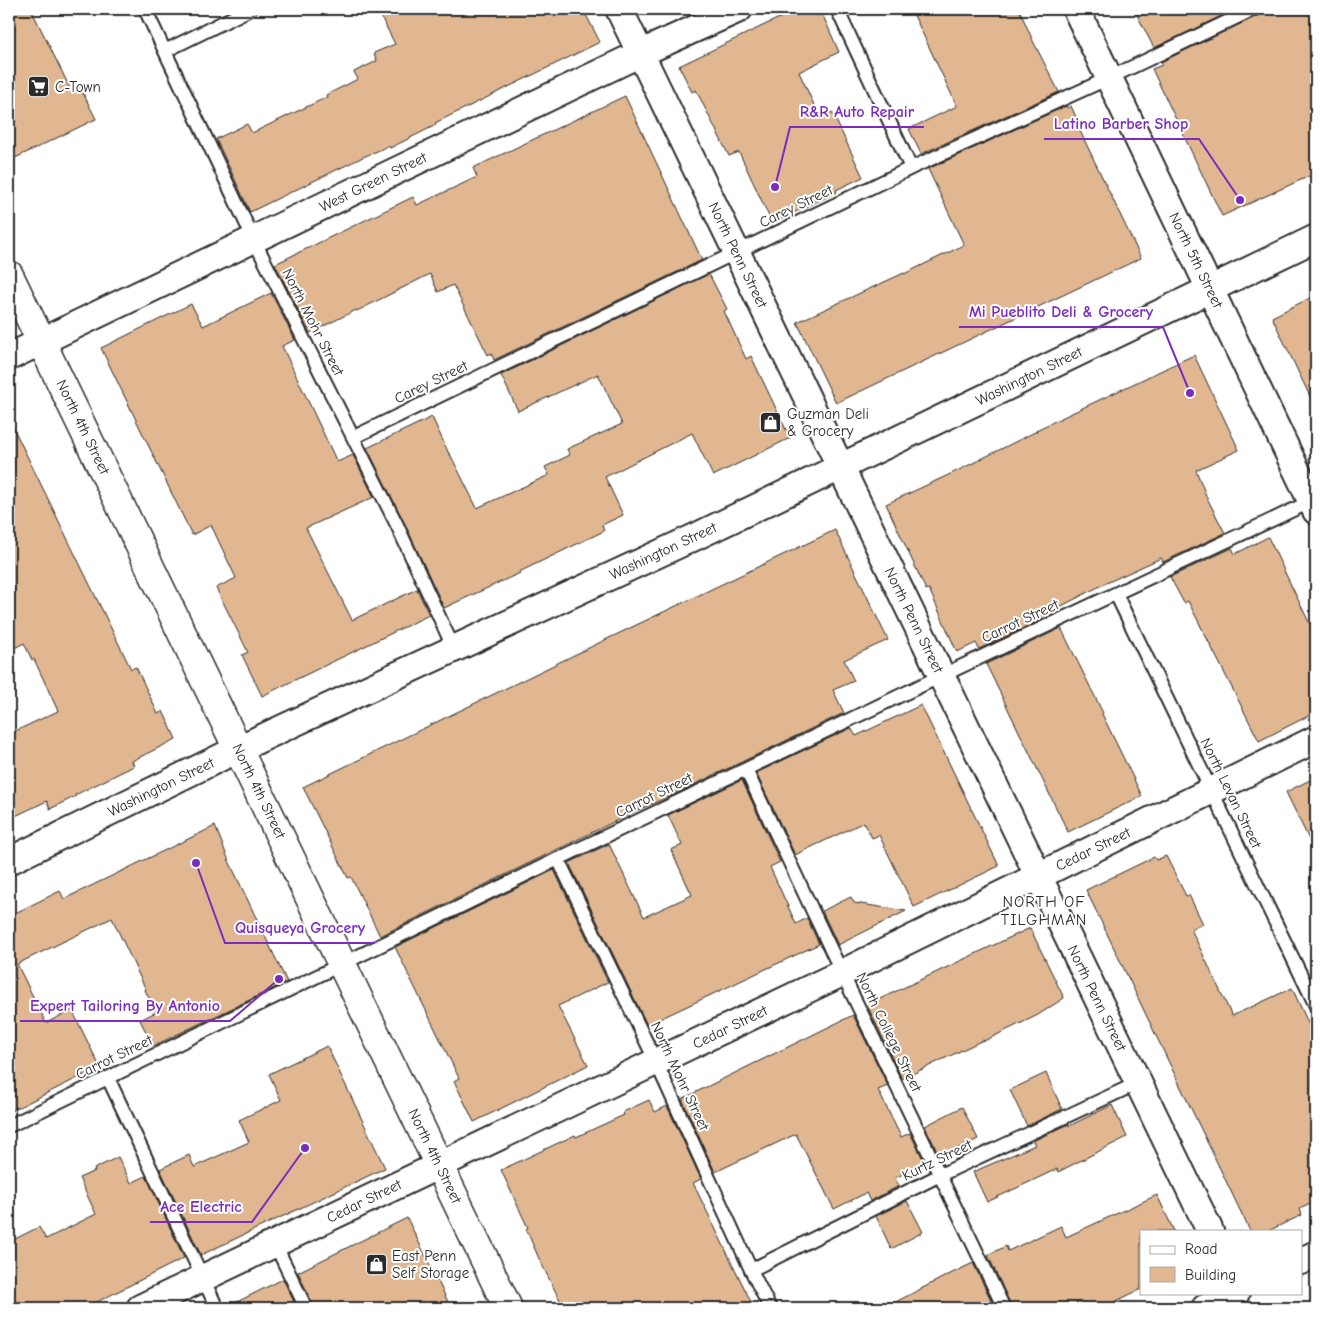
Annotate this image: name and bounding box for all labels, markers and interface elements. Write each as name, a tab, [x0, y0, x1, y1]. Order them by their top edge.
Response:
supermarket icon: C-Town	[27, 75, 51, 99]
place label: C-Town	[55, 78, 101, 96]
callout: R&R Auto Repair	[790, 96, 924, 127]
text: R&R Auto Repair	[800, 103, 915, 121]
callout: Latino Barber Shop	[1044, 108, 1199, 139]
text: Latino Barber Shop	[1054, 115, 1188, 133]
street label: West Green Street	[316, 148, 430, 216]
street label: Carey Street	[756, 180, 836, 231]
street label: North Penn Street	[705, 199, 772, 312]
street label: North 5th Street	[1165, 209, 1227, 311]
street label: North Mohr Street	[278, 265, 348, 379]
callout: Mi Pueblito Deli & Grocery	[959, 296, 1163, 327]
text: Mi Pueblito Deli & Grocery	[969, 303, 1154, 321]
street label: Washington Street	[973, 342, 1086, 410]
street label: Carey Street	[391, 356, 471, 407]
street label: North 4th Street	[52, 377, 114, 478]
place label: Guzman Deli & Grocery	[787, 405, 869, 440]
shop icon: Guzman Deli & Grocery	[759, 411, 783, 435]
street label: Washington Street	[606, 518, 720, 584]
street label: North Penn Street	[881, 564, 948, 677]
street label: Carrot Street	[978, 595, 1062, 647]
street label: North Levan Street	[1197, 735, 1266, 852]
street label: North 4th Street	[228, 741, 290, 842]
street label: Washington Street	[105, 753, 218, 821]
street label: Carrot Street	[613, 768, 696, 821]
street label: Cedar Street	[1053, 823, 1134, 875]
district label: NORTH OF TILGHMAN	[1001, 893, 1087, 929]
callout: Quisqueya Grocery	[225, 912, 375, 943]
text: Quisqueya Grocery	[235, 919, 366, 937]
street label: North Penn Street	[1064, 942, 1131, 1055]
street label: North College Street	[852, 969, 926, 1095]
callout: Expert Tailoring By Antonio	[20, 990, 230, 1021]
text: Expert Tailoring By Antonio	[30, 997, 220, 1015]
street label: Cedar Street	[690, 1001, 771, 1053]
street label: North Mohr Street	[647, 1019, 713, 1134]
street label: Carrot Street	[73, 1030, 156, 1083]
street label: North 4th Street	[404, 1106, 466, 1207]
street label: Kurtz Street	[899, 1135, 975, 1185]
street label: Cedar Street	[324, 1175, 405, 1227]
callout: Ace Electric	[150, 1191, 252, 1222]
text: Ace Electric	[160, 1198, 242, 1216]
legend	[1140, 1230, 1302, 1294]
text: Road	[1185, 1240, 1217, 1258]
place label: East Penn Self Storage	[392, 1247, 470, 1282]
shop icon: East Penn Self Storage	[364, 1253, 388, 1277]
text: Building	[1185, 1266, 1236, 1284]

